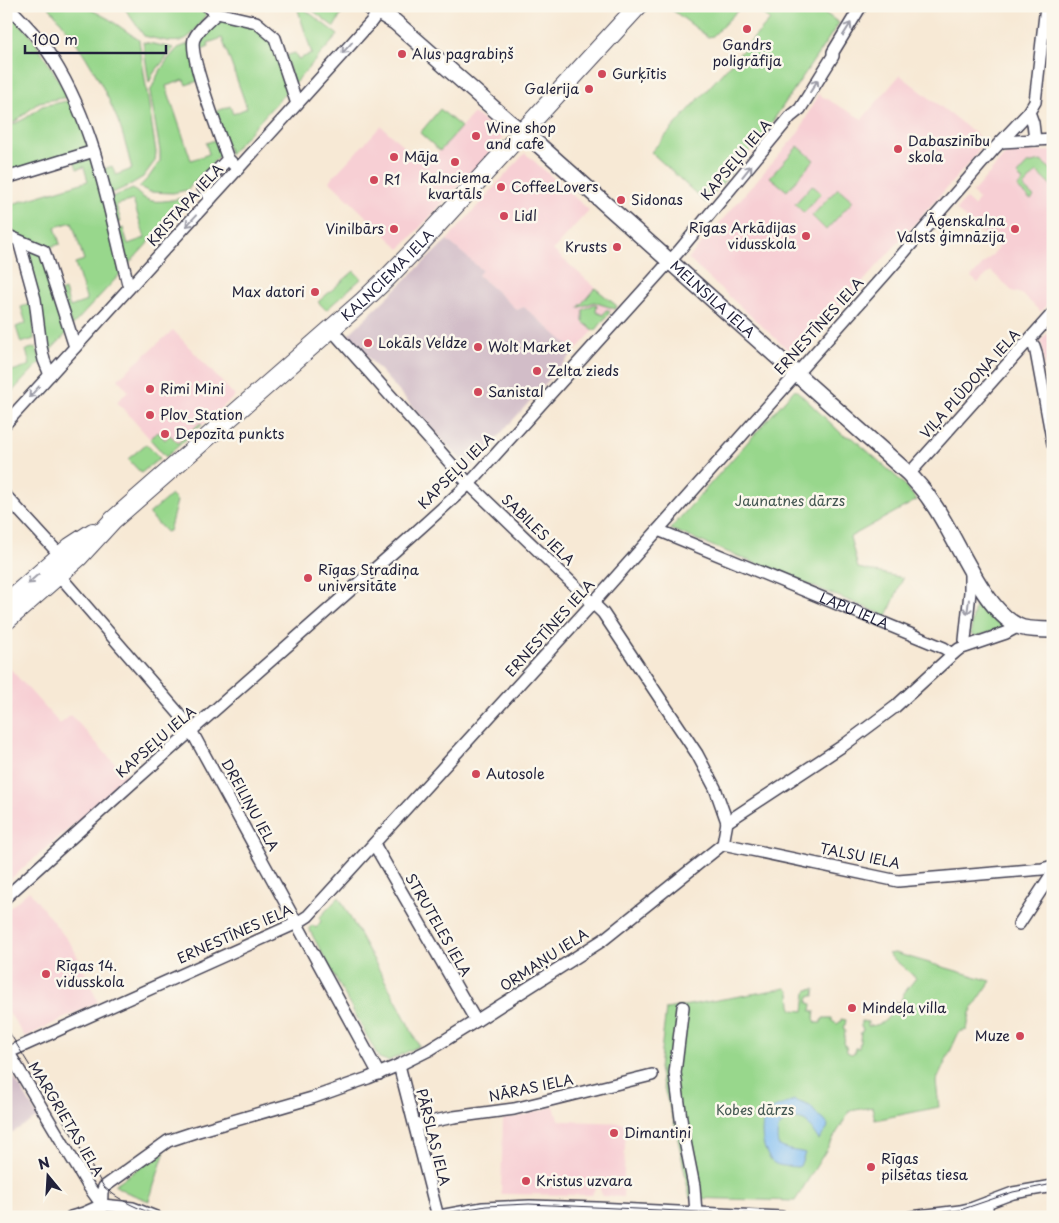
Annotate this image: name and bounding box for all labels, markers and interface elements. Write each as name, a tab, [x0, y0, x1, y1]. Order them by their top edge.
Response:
scale bar	[25, 22, 166, 54]
one-way arrow	[842, 22, 852, 36]
marker: Gandrs poligrāfija	[741, 23, 753, 35]
text: 100 m	[32, 27, 78, 50]
place label: Gandrs poligrāfija	[712, 34, 782, 71]
one-way arrow	[341, 42, 353, 55]
place label: Alus pagrabiņš	[412, 43, 514, 64]
marker: Alus pagrabiņš	[396, 48, 408, 60]
place label: Gurķītis	[612, 63, 666, 84]
marker: Gurķītis	[596, 68, 608, 80]
place label: Galerija	[524, 78, 579, 99]
one-way arrow	[809, 79, 820, 93]
marker: Galerija	[583, 83, 595, 95]
street label: KAPSEĻU IELA	[695, 114, 776, 205]
place label: Wine shop and cafe	[486, 117, 556, 154]
marker: Wine shop and cafe	[470, 130, 482, 142]
place label: Dabaszinību skola	[908, 130, 990, 167]
marker: Dabaszinību skola	[892, 143, 904, 155]
place label: Māja	[404, 146, 438, 167]
marker: Māja	[388, 151, 400, 163]
marker: Kalnciema kvartāls	[449, 156, 461, 168]
street label: KRISTAPA IELA	[142, 158, 228, 251]
one-way arrow	[741, 164, 752, 177]
place label: Kalnciema kvartāls	[420, 167, 491, 204]
place label: R1	[384, 169, 400, 190]
marker: R1	[368, 174, 380, 186]
place label: CoffeeLovers	[511, 176, 599, 197]
marker: CoffeeLovers	[495, 181, 507, 193]
place label: Sidonas	[631, 189, 683, 210]
marker: Sidonas	[615, 194, 627, 206]
place label: Lidl	[514, 205, 537, 226]
marker: Lidl	[498, 210, 510, 222]
place label: Āgenskalna Valsts ģimnāzija	[897, 210, 1005, 247]
one-way arrow	[185, 214, 197, 227]
place label: Rīgas Arkādijas vidusskola	[689, 217, 796, 254]
place label: Vinilbārs	[325, 218, 384, 239]
marker: Vinilbārs	[388, 223, 400, 235]
marker: Āgenskalna Valsts ģimnāzija	[1009, 223, 1021, 235]
street label: KALNCIEMA IELA	[336, 224, 438, 326]
marker: Rīgas Arkādijas vidusskola	[800, 230, 812, 242]
place label: Krusts	[565, 236, 607, 257]
marker: Krusts	[611, 241, 623, 253]
street label: MELNSILA IELA	[666, 255, 760, 343]
street label: ERNESTĪNES IELA	[769, 272, 868, 379]
place label: Max datori	[232, 281, 305, 302]
marker: Max datori	[309, 286, 321, 298]
street label: VIĻA PLŪDOŅA IELA	[915, 324, 1025, 443]
place label: Lokāls Veldze	[378, 332, 467, 353]
place label: Wolt Market	[488, 336, 571, 357]
marker: Lokāls Veldze	[362, 337, 374, 349]
marker: Wolt Market	[472, 341, 484, 353]
place label: Zelta zieds	[547, 360, 619, 381]
marker: Zelta zieds	[531, 365, 543, 377]
place label: Rimi Mini	[160, 378, 224, 399]
place label: Sanistal	[488, 381, 544, 402]
marker: Rimi Mini	[144, 383, 156, 395]
one-way arrow	[28, 386, 40, 399]
marker: Sanistal	[472, 386, 484, 398]
place label: Plov_Station	[160, 404, 243, 425]
marker: Plov_Station	[144, 409, 156, 421]
place label: Depozīta punkts	[175, 423, 285, 444]
marker: Depozīta punkts	[159, 428, 171, 440]
street label: KAPSEĻU IELA	[413, 428, 499, 513]
street label: SABILES IELA	[497, 489, 580, 570]
park label: Jaunatnes dārzs	[735, 490, 845, 511]
place label: Rīgas Stradiņa universitāte	[318, 559, 420, 596]
marker: Rīgas Stradiņa universitāte	[302, 572, 314, 584]
one-way arrow	[27, 573, 40, 585]
street label: ERNESTĪNES IELA	[500, 574, 599, 681]
street label: LAPU IELA	[816, 587, 892, 634]
one-way arrow	[963, 599, 973, 615]
street label: KAPSEĻU IELA	[111, 701, 201, 782]
street label: DREILIŅU IELA	[216, 755, 285, 855]
place label: Autosole	[486, 763, 545, 784]
marker: Autosole	[470, 768, 482, 780]
street label: TALSU IELA	[818, 837, 902, 874]
street label: STRUTELES IELA	[400, 869, 477, 981]
street label: ERNESTĪNES IELA	[174, 899, 296, 968]
street label: ORMAŅU IELA	[495, 923, 592, 996]
place label: Rīgas 14. vidusskola	[56, 955, 125, 992]
marker: Rīgas 14. vidusskola	[40, 968, 52, 980]
place label: Mindeļa villa	[862, 997, 947, 1018]
marker: Mindeļa villa	[846, 1002, 858, 1014]
place label: Muze	[975, 1025, 1010, 1046]
marker: Muze	[1014, 1030, 1026, 1042]
street label: MARGRIETAS IELA	[24, 1057, 109, 1180]
street label: NĀRAS IELA	[487, 1068, 575, 1107]
street label: PĀRSLAS IELA	[411, 1086, 456, 1188]
park label: Kobes dārzs	[716, 1099, 794, 1120]
place label: Dimantiņi	[624, 1122, 691, 1143]
marker: Dimantiņi	[608, 1127, 620, 1139]
place label: Rīgas pilsētas tiesa	[881, 1148, 969, 1185]
north arrow	[22, 1150, 72, 1200]
text: N	[35, 1151, 52, 1175]
marker: Rīgas pilsētas tiesa	[865, 1161, 877, 1173]
place label: Kristus uzvara	[536, 1170, 632, 1191]
marker: Kristus uzvara	[520, 1175, 532, 1187]

